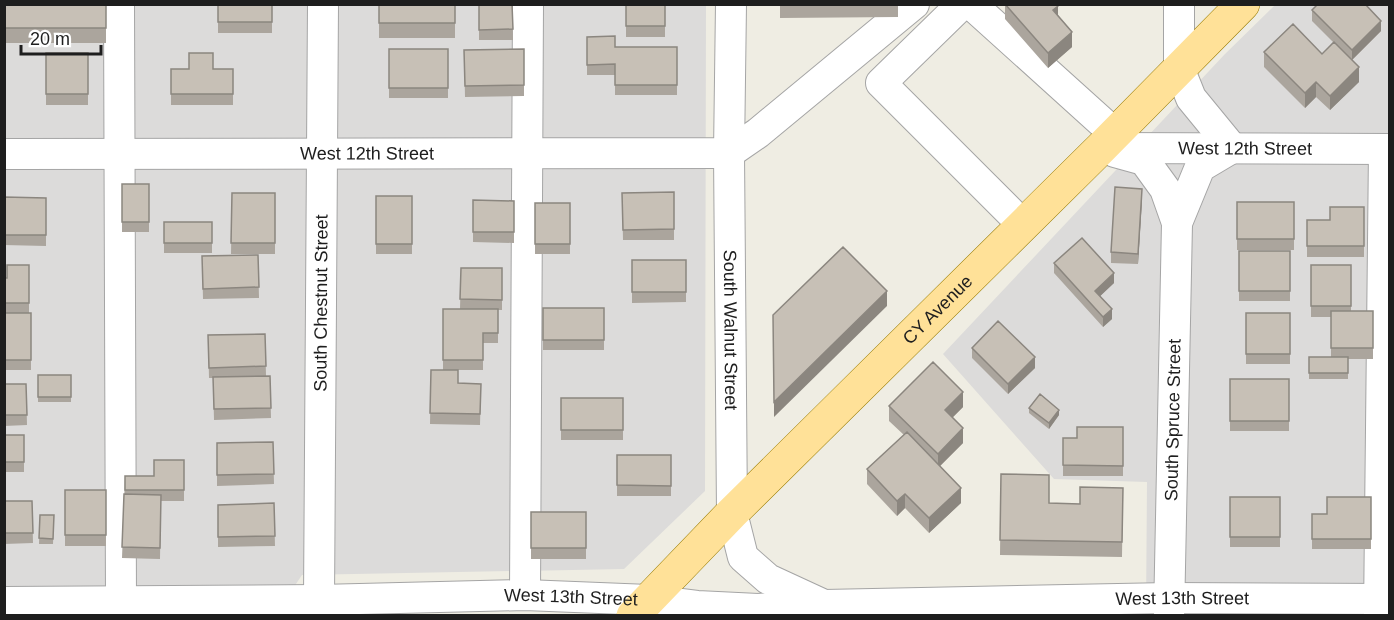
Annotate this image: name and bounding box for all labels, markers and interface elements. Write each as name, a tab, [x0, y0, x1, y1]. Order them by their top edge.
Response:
scale bar	[21, 18, 100, 56]
text: 20 m	[30, 29, 70, 49]
street label: West 12th Street	[1178, 138, 1312, 159]
street label: West 12th Street	[300, 143, 434, 164]
street label: South Chestnut Street	[310, 214, 332, 392]
street label: South Walnut Street	[720, 250, 741, 410]
street label: CY Avenue	[899, 271, 976, 348]
street label: South Spruce Street	[1161, 339, 1185, 501]
street label: West 13th Street	[504, 585, 638, 610]
street label: West 13th Street	[1115, 588, 1249, 609]

